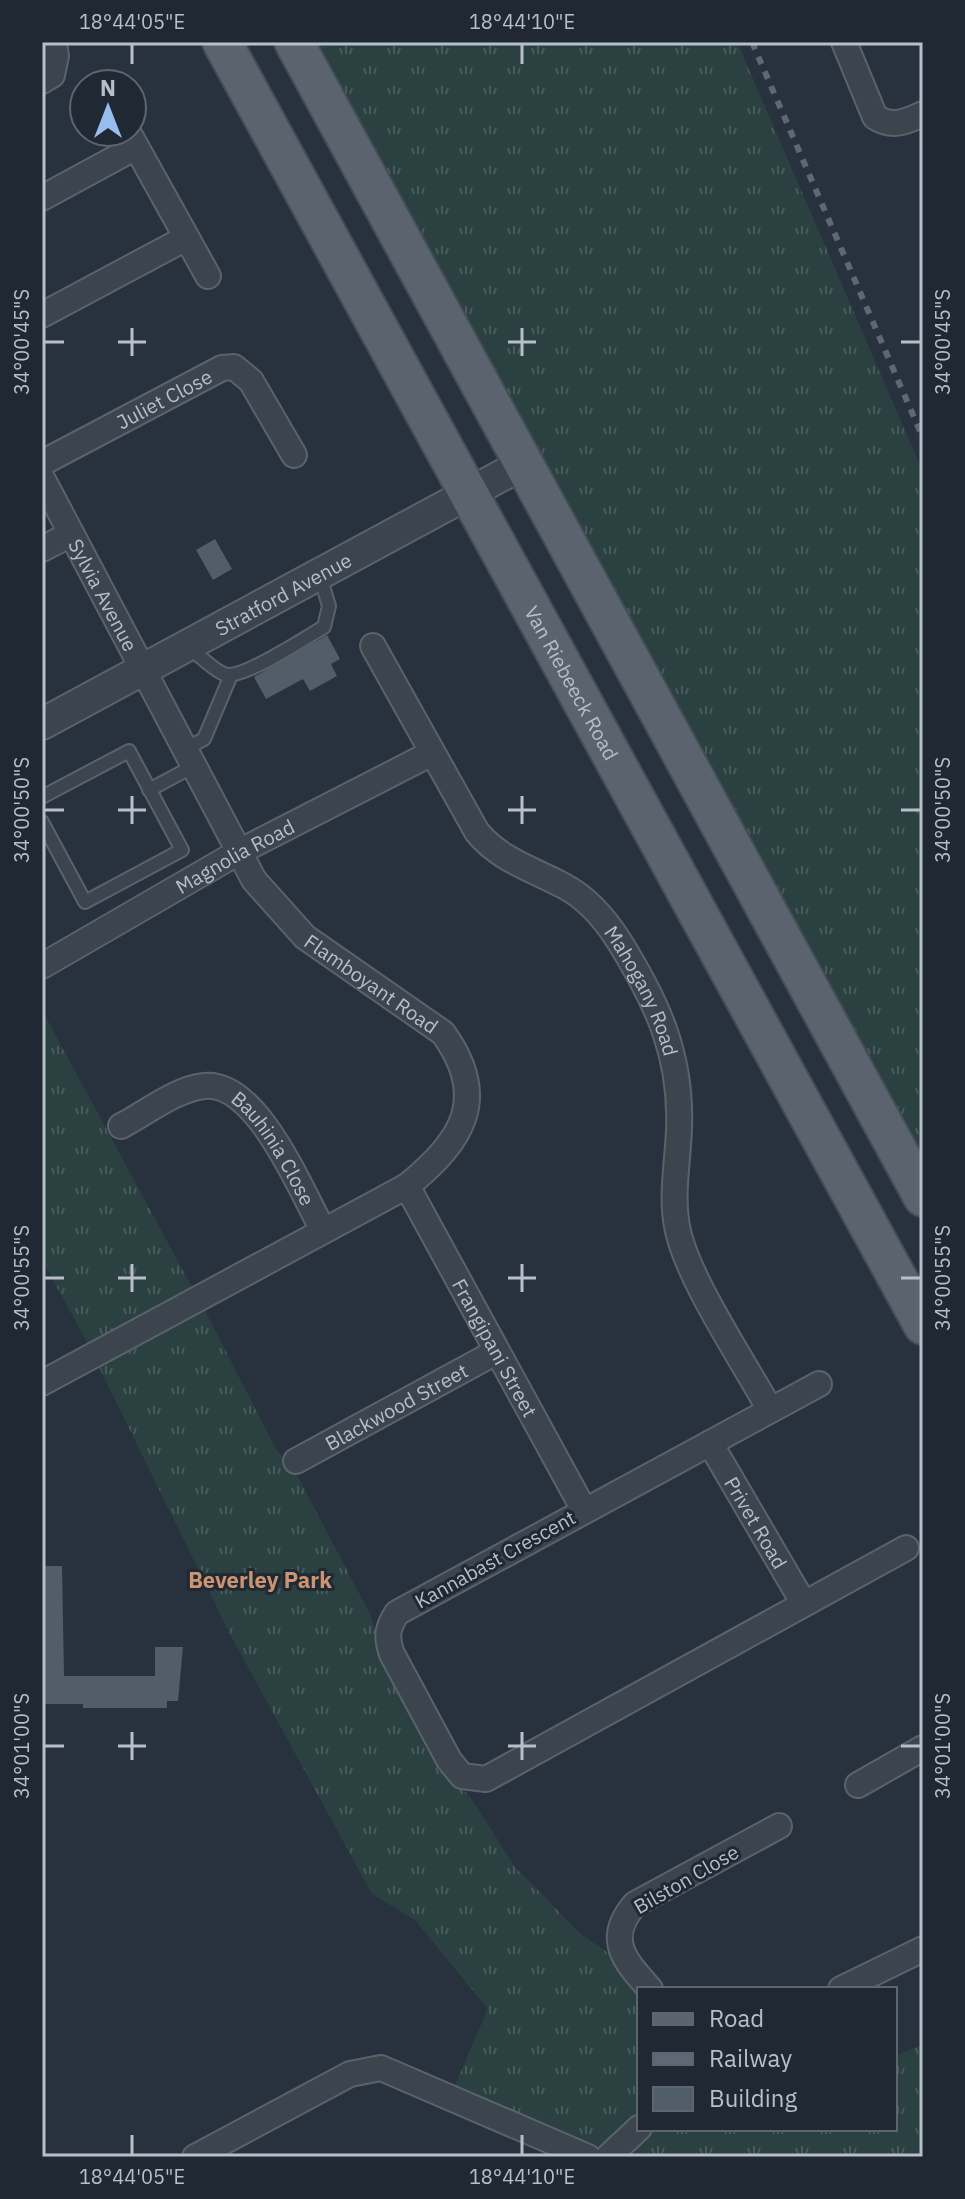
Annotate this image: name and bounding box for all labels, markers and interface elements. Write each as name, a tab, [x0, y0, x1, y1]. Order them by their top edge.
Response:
text: 18°44'05"E	[79, 8, 185, 35]
text: 18°44'10"E	[469, 8, 575, 35]
north arrow	[68, 68, 148, 148]
text: N	[100, 73, 116, 102]
text: 34°00'45"S	[8, 289, 35, 395]
text: 34°00'45"S	[929, 289, 956, 395]
street label: Juliet Close	[111, 362, 217, 435]
street label: Sylvia Avenue	[63, 534, 144, 656]
street label: Stratford Avenue	[210, 546, 356, 642]
street label: Van Riebeeck Road	[519, 601, 625, 765]
text: 34°00'50"S	[8, 757, 35, 863]
text: 34°00'50"S	[929, 757, 956, 863]
street label: Magnolia Road	[170, 812, 299, 899]
street label: Mahogany Road	[599, 920, 685, 1059]
street label: Flamboyant Road	[299, 927, 444, 1039]
street label: Bauhinia Close	[226, 1084, 322, 1210]
text: 34°00'55"S	[8, 1225, 35, 1331]
text: 34°00'55"S	[929, 1225, 956, 1331]
street label: Frangipani Street	[446, 1273, 544, 1422]
street label: Blackwood Street	[320, 1357, 472, 1456]
street label: Privet Road	[719, 1471, 794, 1574]
street label: Kannabast Crescent	[410, 1504, 580, 1614]
district label: Beverley Park	[188, 1565, 332, 1594]
text: 34°01'00"S	[8, 1693, 35, 1799]
text: 34°01'00"S	[929, 1693, 956, 1799]
street label: Bilston Close	[629, 1838, 743, 1920]
legend	[637, 1987, 897, 2131]
text: Road	[709, 2002, 764, 2034]
text: Railway	[709, 2042, 792, 2074]
text: Building	[709, 2082, 797, 2114]
text: 18°44'05"E	[79, 2163, 185, 2190]
text: 18°44'10"E	[469, 2163, 575, 2190]

